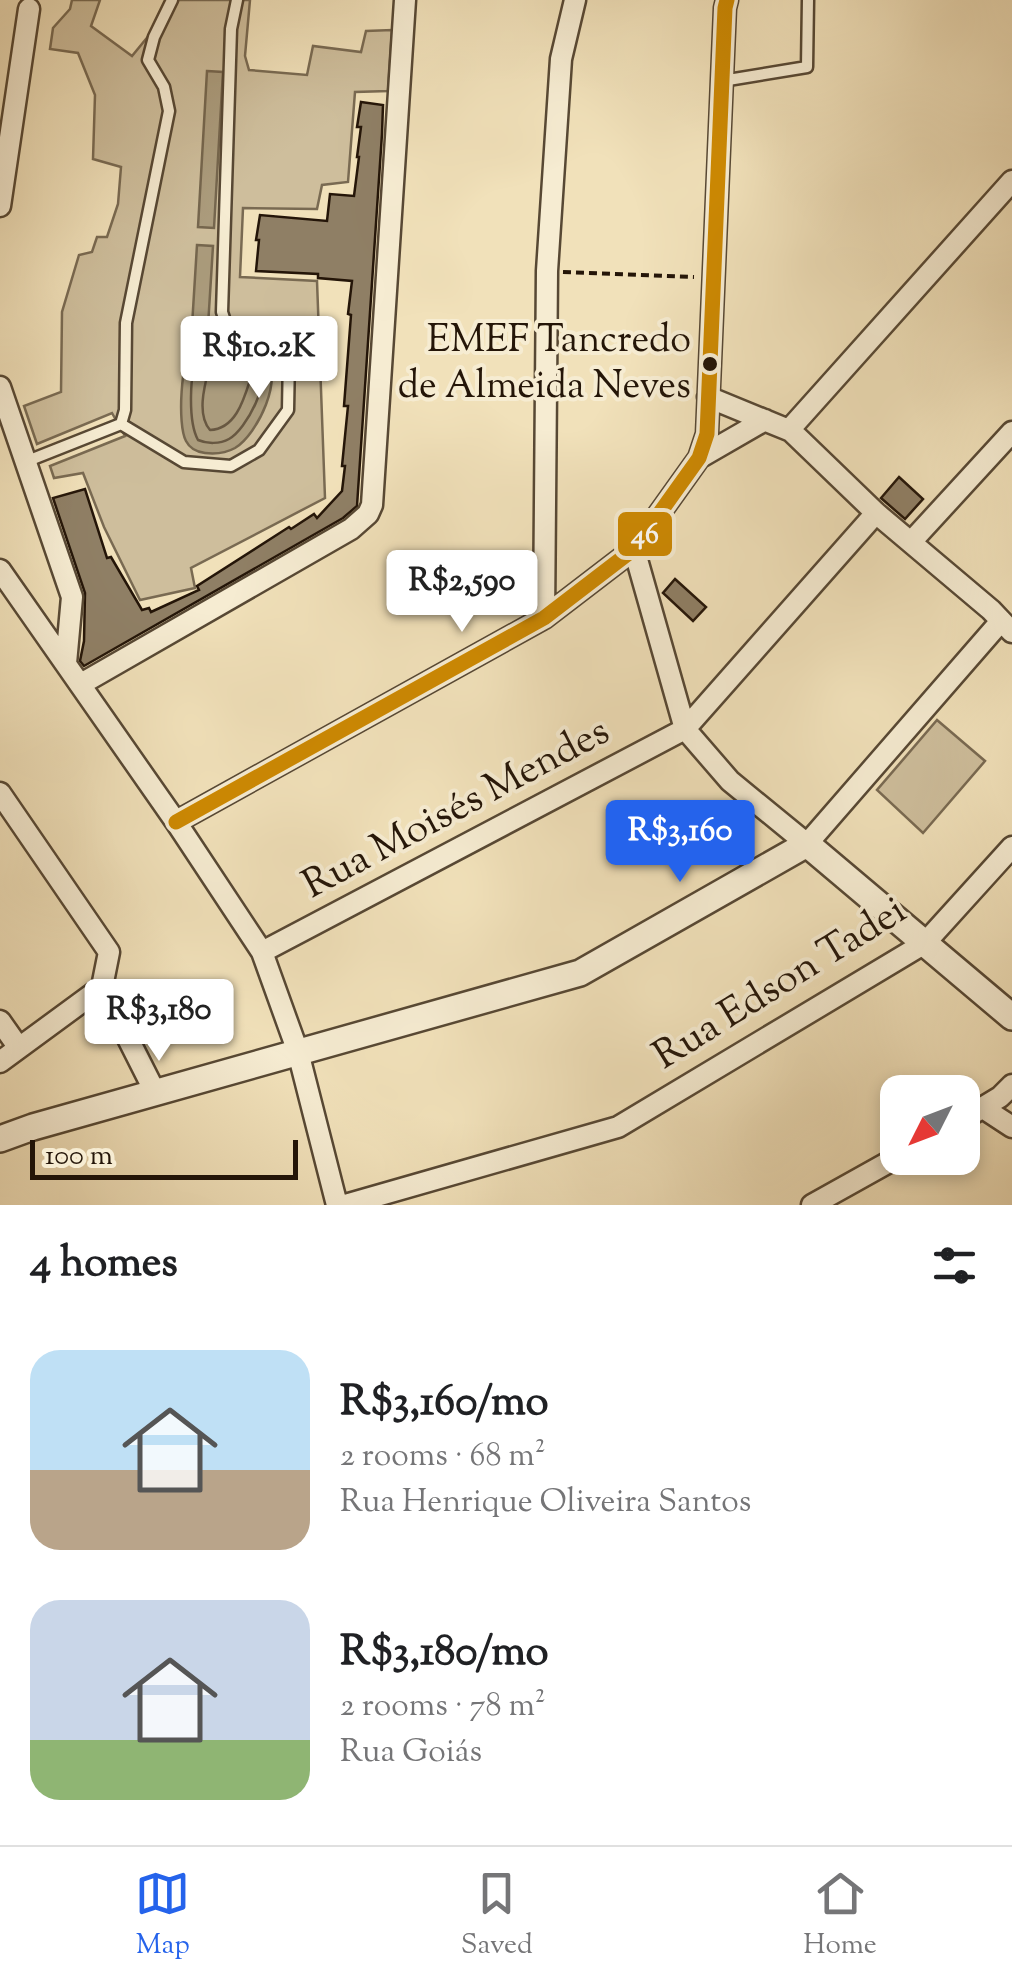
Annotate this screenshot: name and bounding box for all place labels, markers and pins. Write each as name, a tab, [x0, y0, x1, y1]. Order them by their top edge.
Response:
place label: EMEF Tancredo de Almeida Neves	[398, 315, 691, 415]
pin: R$10.2K	[167, 316, 351, 401]
marker: EMEF Tancredo de Almeida Neves	[700, 354, 720, 374]
pin: R$2,590	[370, 550, 554, 635]
pin: R$3,160	[588, 800, 772, 885]
pin: R$3,180	[67, 979, 251, 1064]

